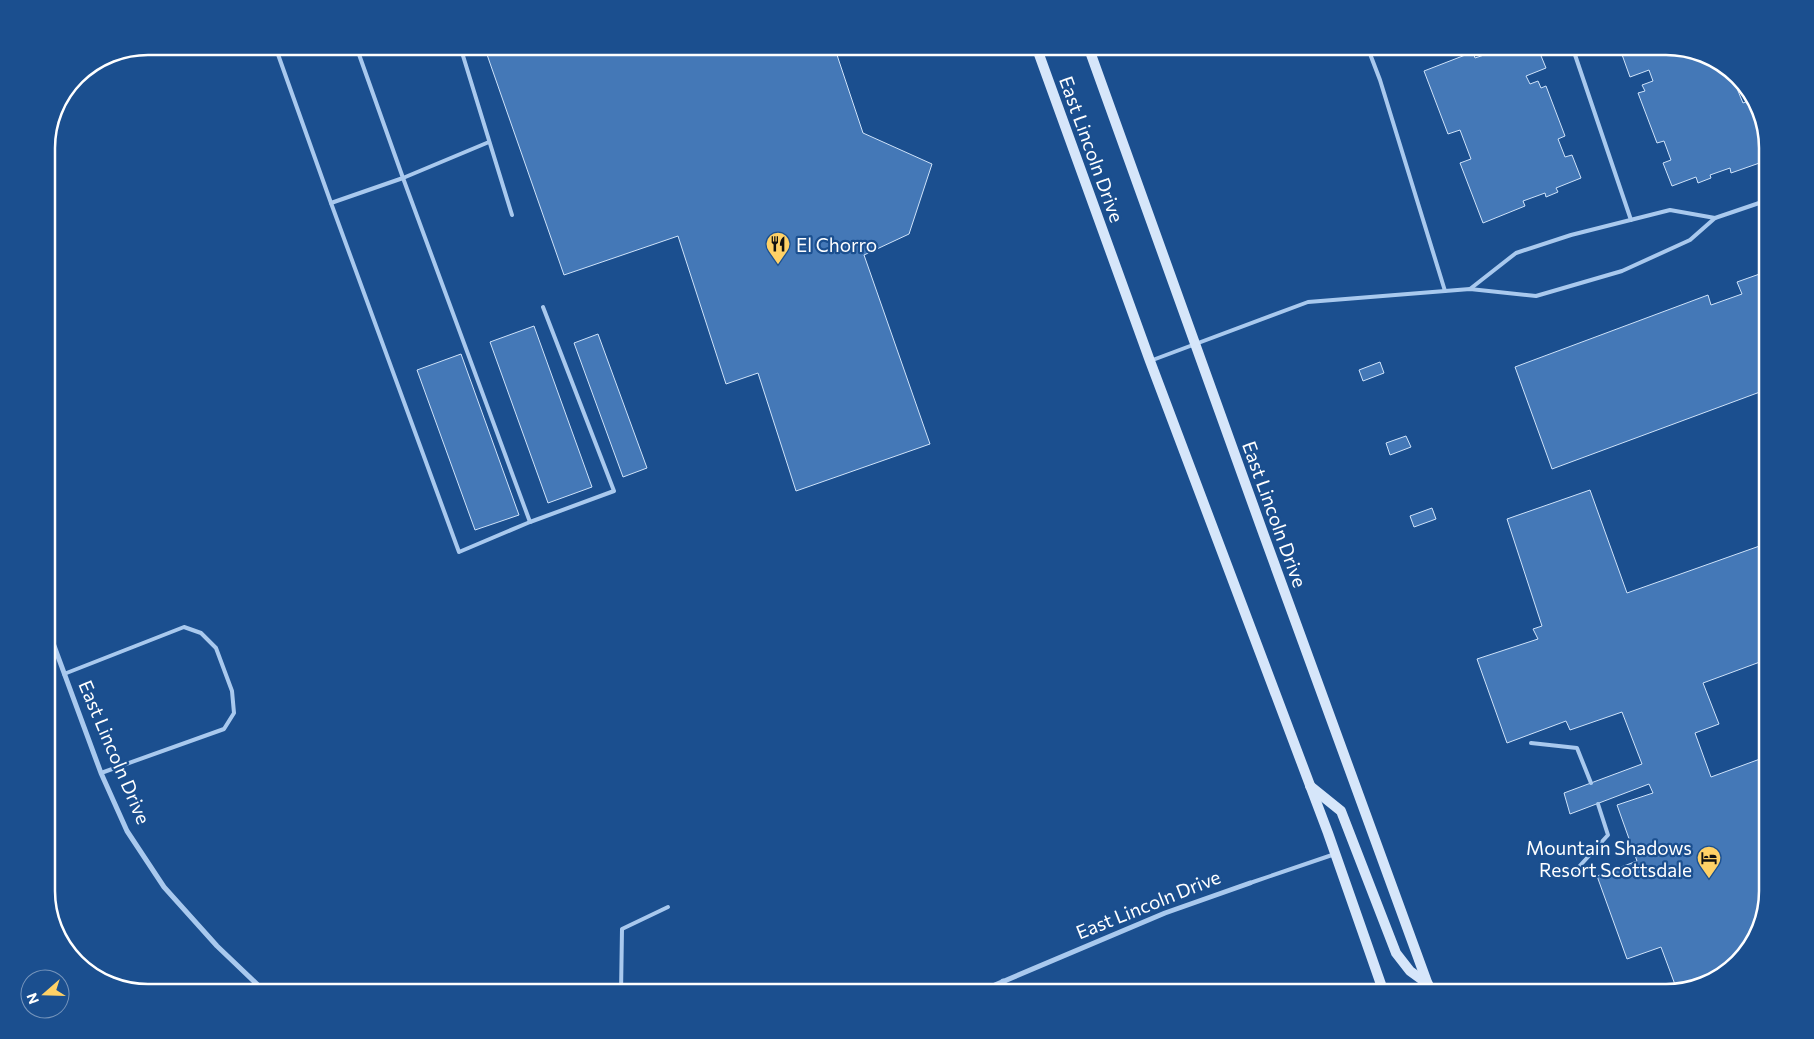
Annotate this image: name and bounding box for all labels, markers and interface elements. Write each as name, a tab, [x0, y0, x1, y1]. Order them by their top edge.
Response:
street label: East Lincoln Drive	[1055, 73, 1129, 225]
restaurant icon: El Chorro	[765, 231, 791, 265]
place label: El Chorro	[796, 233, 877, 256]
street label: East Lincoln Drive	[1238, 438, 1312, 590]
street label: East Lincoln Drive	[74, 677, 156, 827]
place label: Mountain Shadows Resort Scottsdale	[1526, 836, 1692, 881]
hotel icon: Mountain Shadows Resort Scottsdale	[1696, 845, 1722, 879]
street label: East Lincoln Drive	[1072, 865, 1224, 943]
north arrow	[20, 969, 70, 1019]
text: N	[23, 991, 42, 1006]

